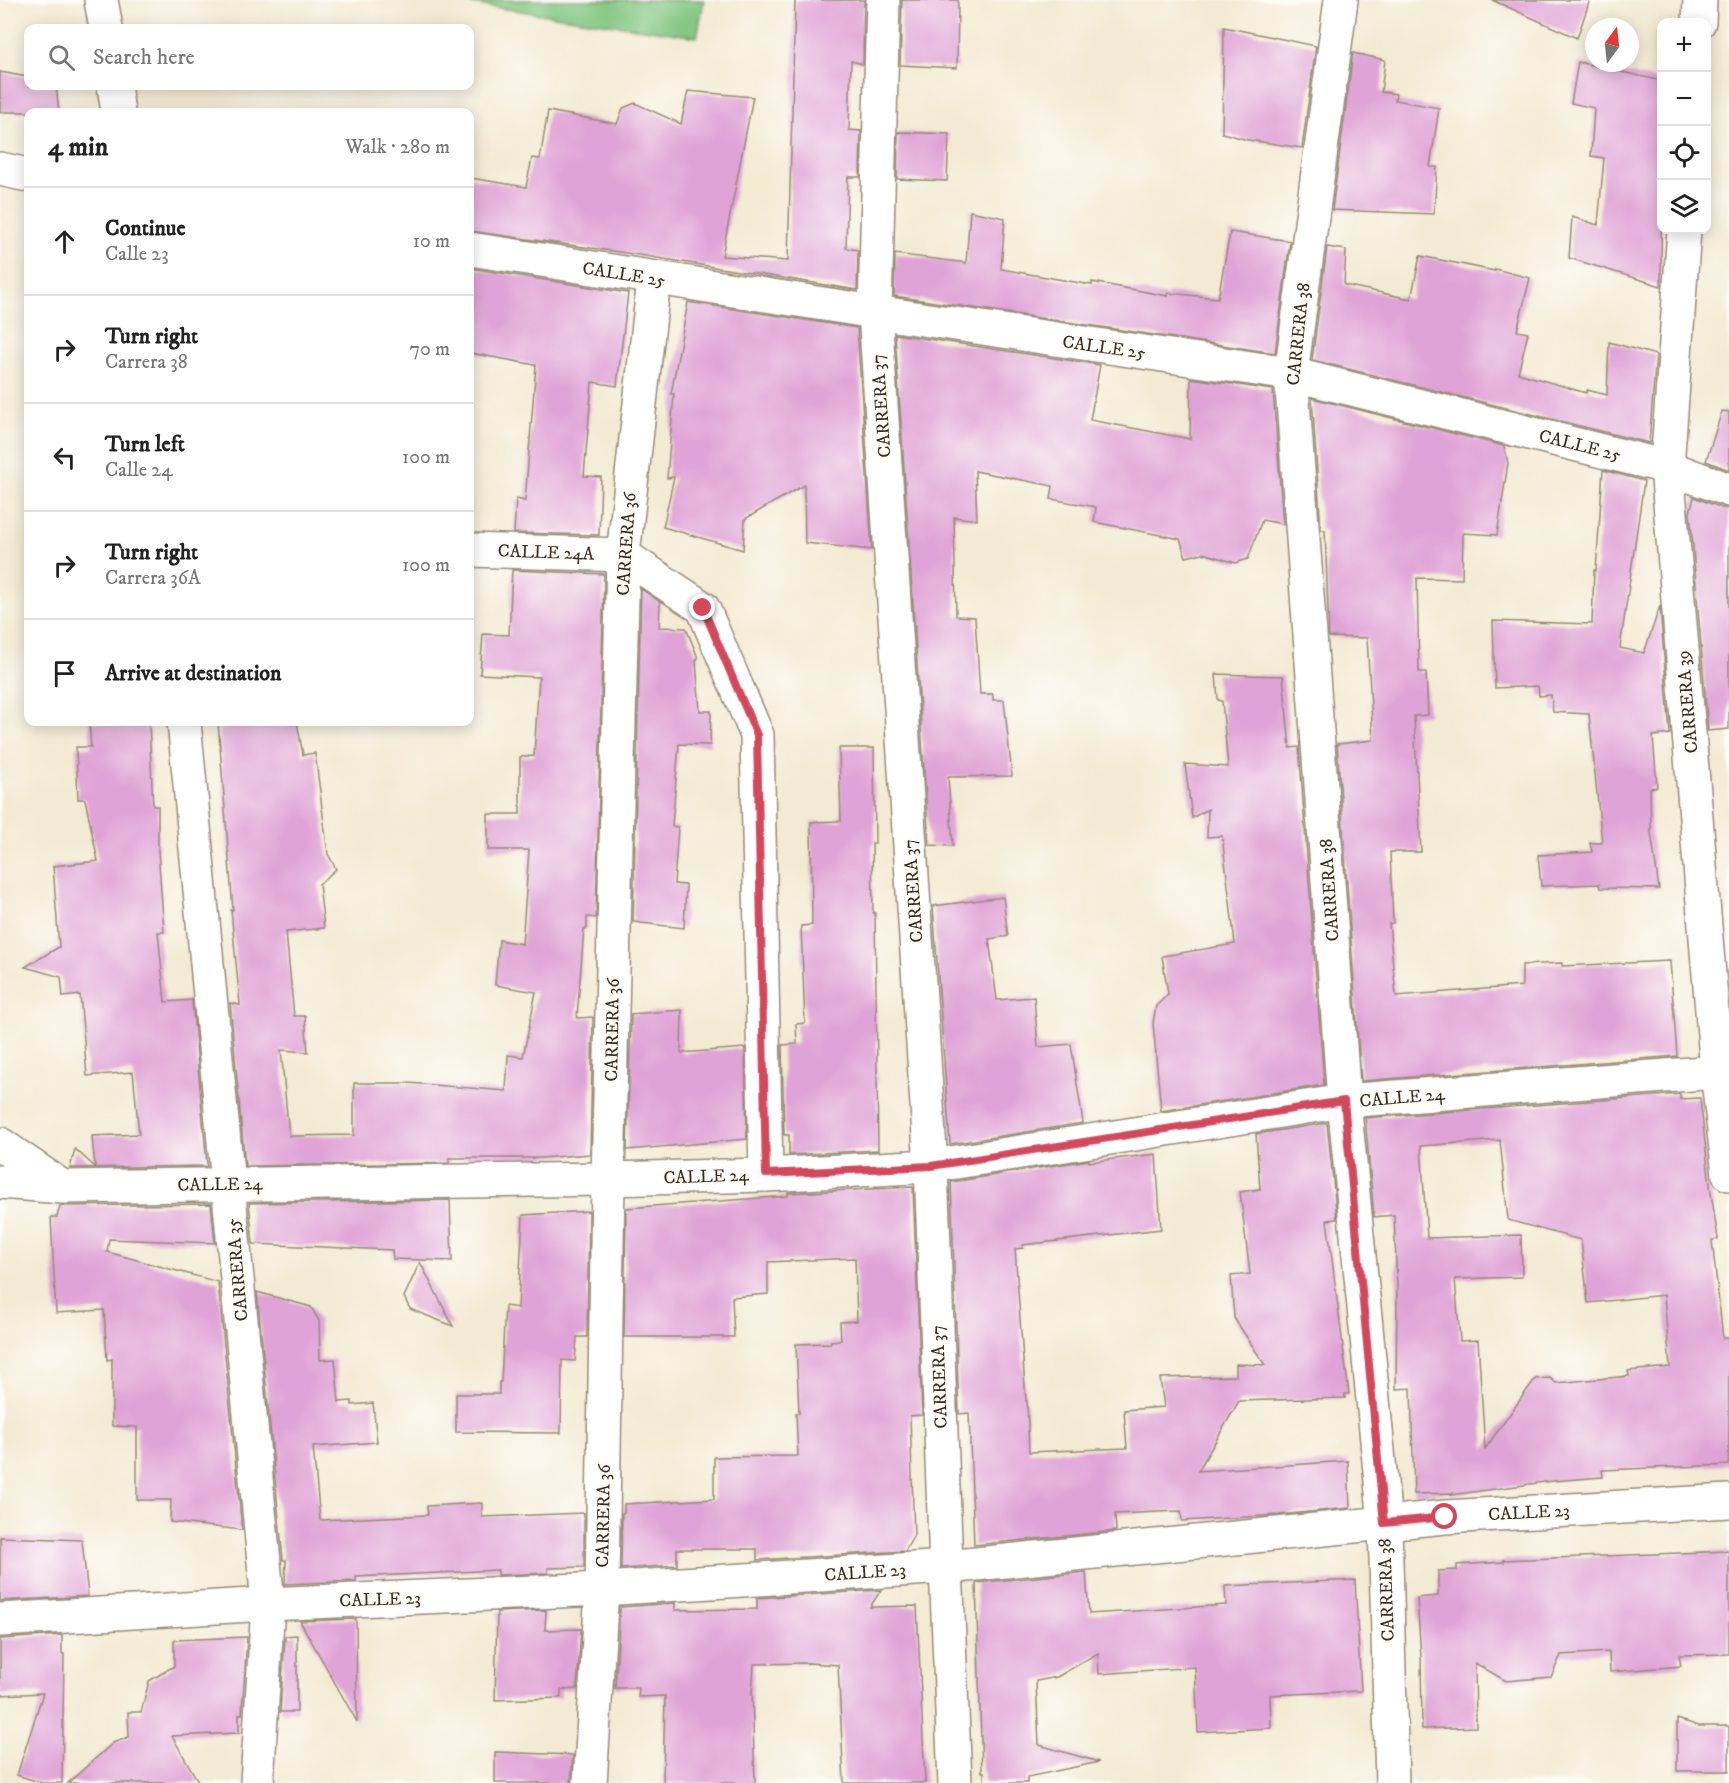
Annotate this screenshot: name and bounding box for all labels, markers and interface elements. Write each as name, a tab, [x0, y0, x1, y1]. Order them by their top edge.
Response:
north arrow	[1585, 18, 1639, 72]
map controls	[1657, 18, 1711, 234]
button: +	[1657, 18, 1711, 72]
search box	[24, 24, 474, 90]
icon: search	[45, 41, 78, 74]
text: Search here	[93, 44, 195, 71]
button: −	[1657, 72, 1711, 126]
button: locate	[1657, 126, 1711, 180]
text: 4 min	[48, 131, 108, 164]
text: Walk · 280 m	[345, 135, 450, 160]
button: layers	[1657, 180, 1711, 234]
text: Continue	[105, 215, 186, 242]
icon: ahead	[48, 225, 81, 258]
text: 10 m	[413, 229, 450, 254]
text: Calle 23	[105, 242, 169, 267]
street label: CALLE 25	[581, 258, 667, 292]
street label: CARRERA 38	[1283, 282, 1315, 387]
text: Turn right	[105, 323, 198, 350]
street label: CALLE 25	[1061, 331, 1147, 365]
icon: right	[48, 333, 81, 366]
text: 70 m	[409, 337, 450, 362]
text: Carrera 38	[105, 350, 188, 375]
street label: CARRERA 37	[867, 353, 897, 458]
street label: CALLE 25	[1537, 425, 1623, 467]
text: Turn left	[105, 431, 185, 458]
icon: left	[48, 441, 81, 474]
text: 100 m	[402, 445, 450, 470]
text: Calle 24	[105, 458, 173, 483]
street label: CARRERA 36	[612, 491, 642, 596]
text: Turn right	[105, 539, 198, 566]
street label: CALLE 24A	[497, 540, 595, 566]
icon: right	[48, 549, 81, 582]
text: 100 m	[402, 553, 450, 578]
text: Carrera 36A	[105, 566, 201, 591]
route end	[689, 594, 715, 620]
street label: CARRERA 39	[1673, 650, 1703, 754]
icon: arrive	[48, 657, 81, 690]
text: Arrive at destination	[105, 660, 282, 687]
street label: CARRERA 37	[899, 838, 929, 943]
street label: CARRERA 38	[1315, 838, 1345, 942]
street label: CARRERA 36	[601, 977, 625, 1082]
street label: CALLE 24	[1359, 1083, 1446, 1113]
street label: CALLE 24	[663, 1164, 750, 1189]
street label: CALLE 24	[177, 1173, 263, 1197]
street label: CARRERA 35	[223, 1218, 253, 1322]
street label: CARRERA 37	[927, 1325, 953, 1429]
street label: CARRERA 36	[592, 1463, 616, 1568]
street label: CALLE 23	[1488, 1500, 1570, 1526]
route start	[1431, 1503, 1457, 1529]
street label: CARRERA 38	[1374, 1538, 1400, 1642]
street label: CALLE 23	[824, 1559, 907, 1587]
street label: CALLE 23	[339, 1588, 421, 1612]

